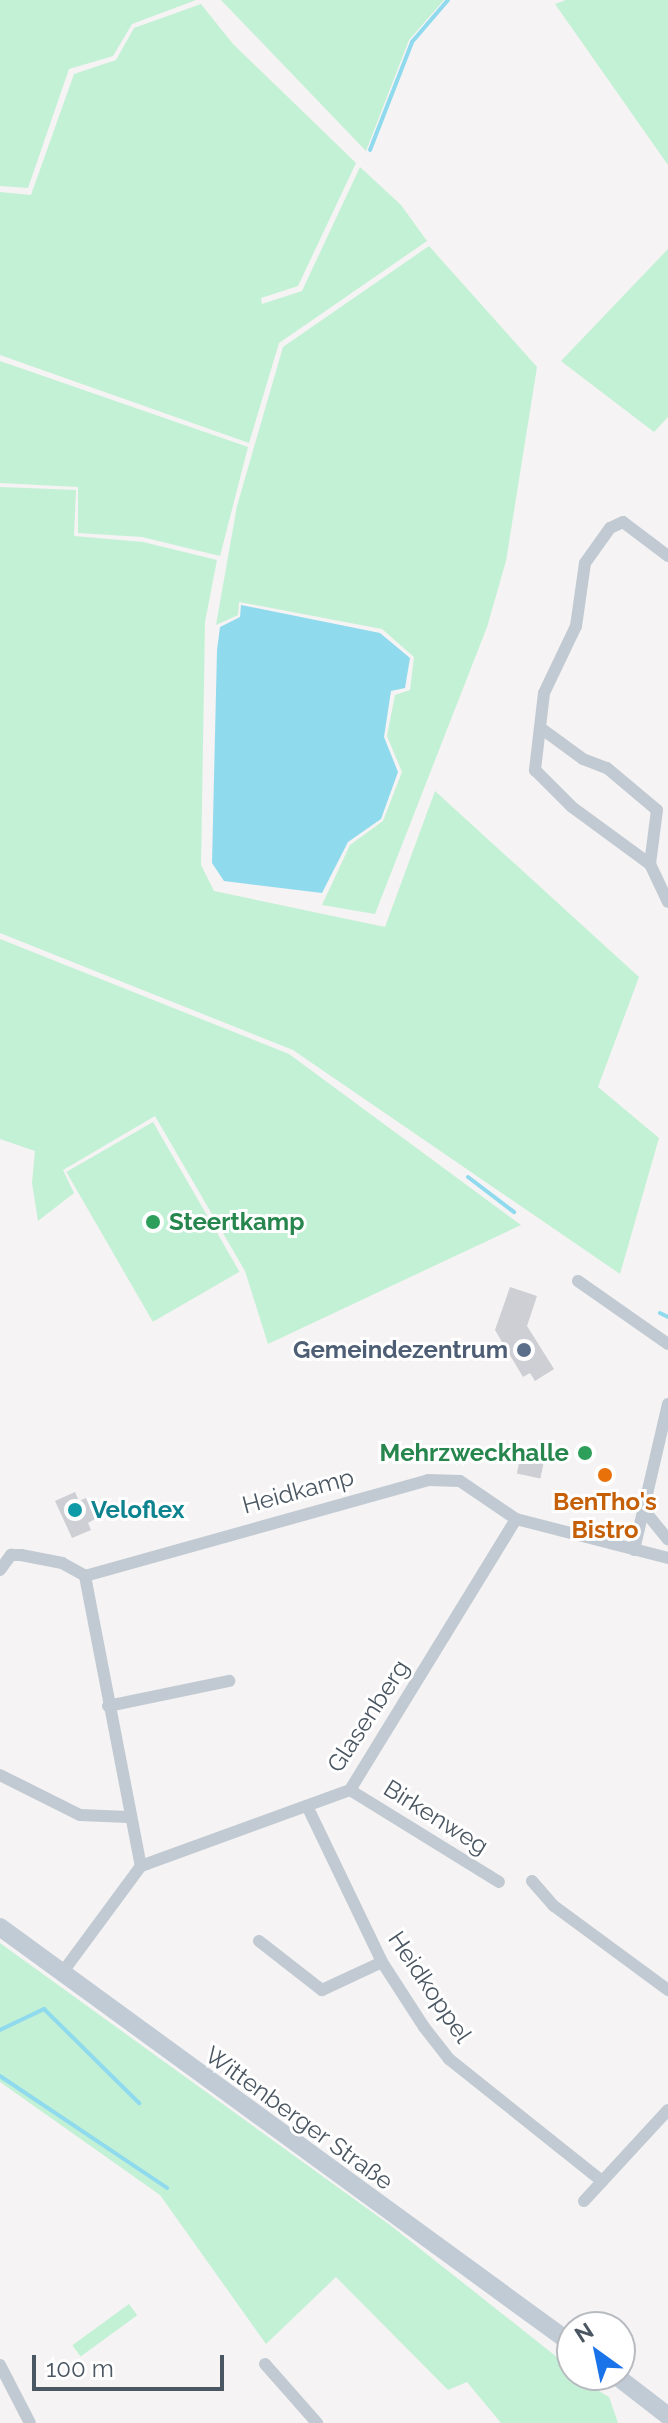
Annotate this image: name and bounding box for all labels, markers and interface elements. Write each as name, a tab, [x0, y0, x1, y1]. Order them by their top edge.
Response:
place label: Steertkamp	[169, 1208, 304, 1236]
marker: Steertkamp	[144, 1213, 162, 1231]
place label: Gemeindezentrum	[293, 1336, 508, 1364]
marker: Gemeindezentrum	[515, 1341, 533, 1359]
place label: Mehrzweckhalle	[380, 1439, 569, 1467]
marker: Mehrzweckhalle	[576, 1444, 594, 1462]
street label: Heidkamp	[239, 1462, 357, 1520]
marker: BenTho's Bistro	[596, 1466, 614, 1484]
place label: BenTho's Bistro	[553, 1488, 657, 1544]
place label: Veloflex	[91, 1496, 184, 1524]
marker: Veloflex	[66, 1501, 84, 1519]
street label: Glasenberg	[321, 1654, 415, 1778]
street label: Birkenweg	[379, 1774, 493, 1860]
street label: Heidkoppel	[382, 1926, 478, 2048]
street label: Wittenberger Straße	[199, 2040, 399, 2196]
north arrow	[556, 2311, 636, 2391]
text: N	[570, 2317, 598, 2348]
scale bar	[36, 2339, 228, 2389]
text: 100 m	[46, 2354, 114, 2383]

